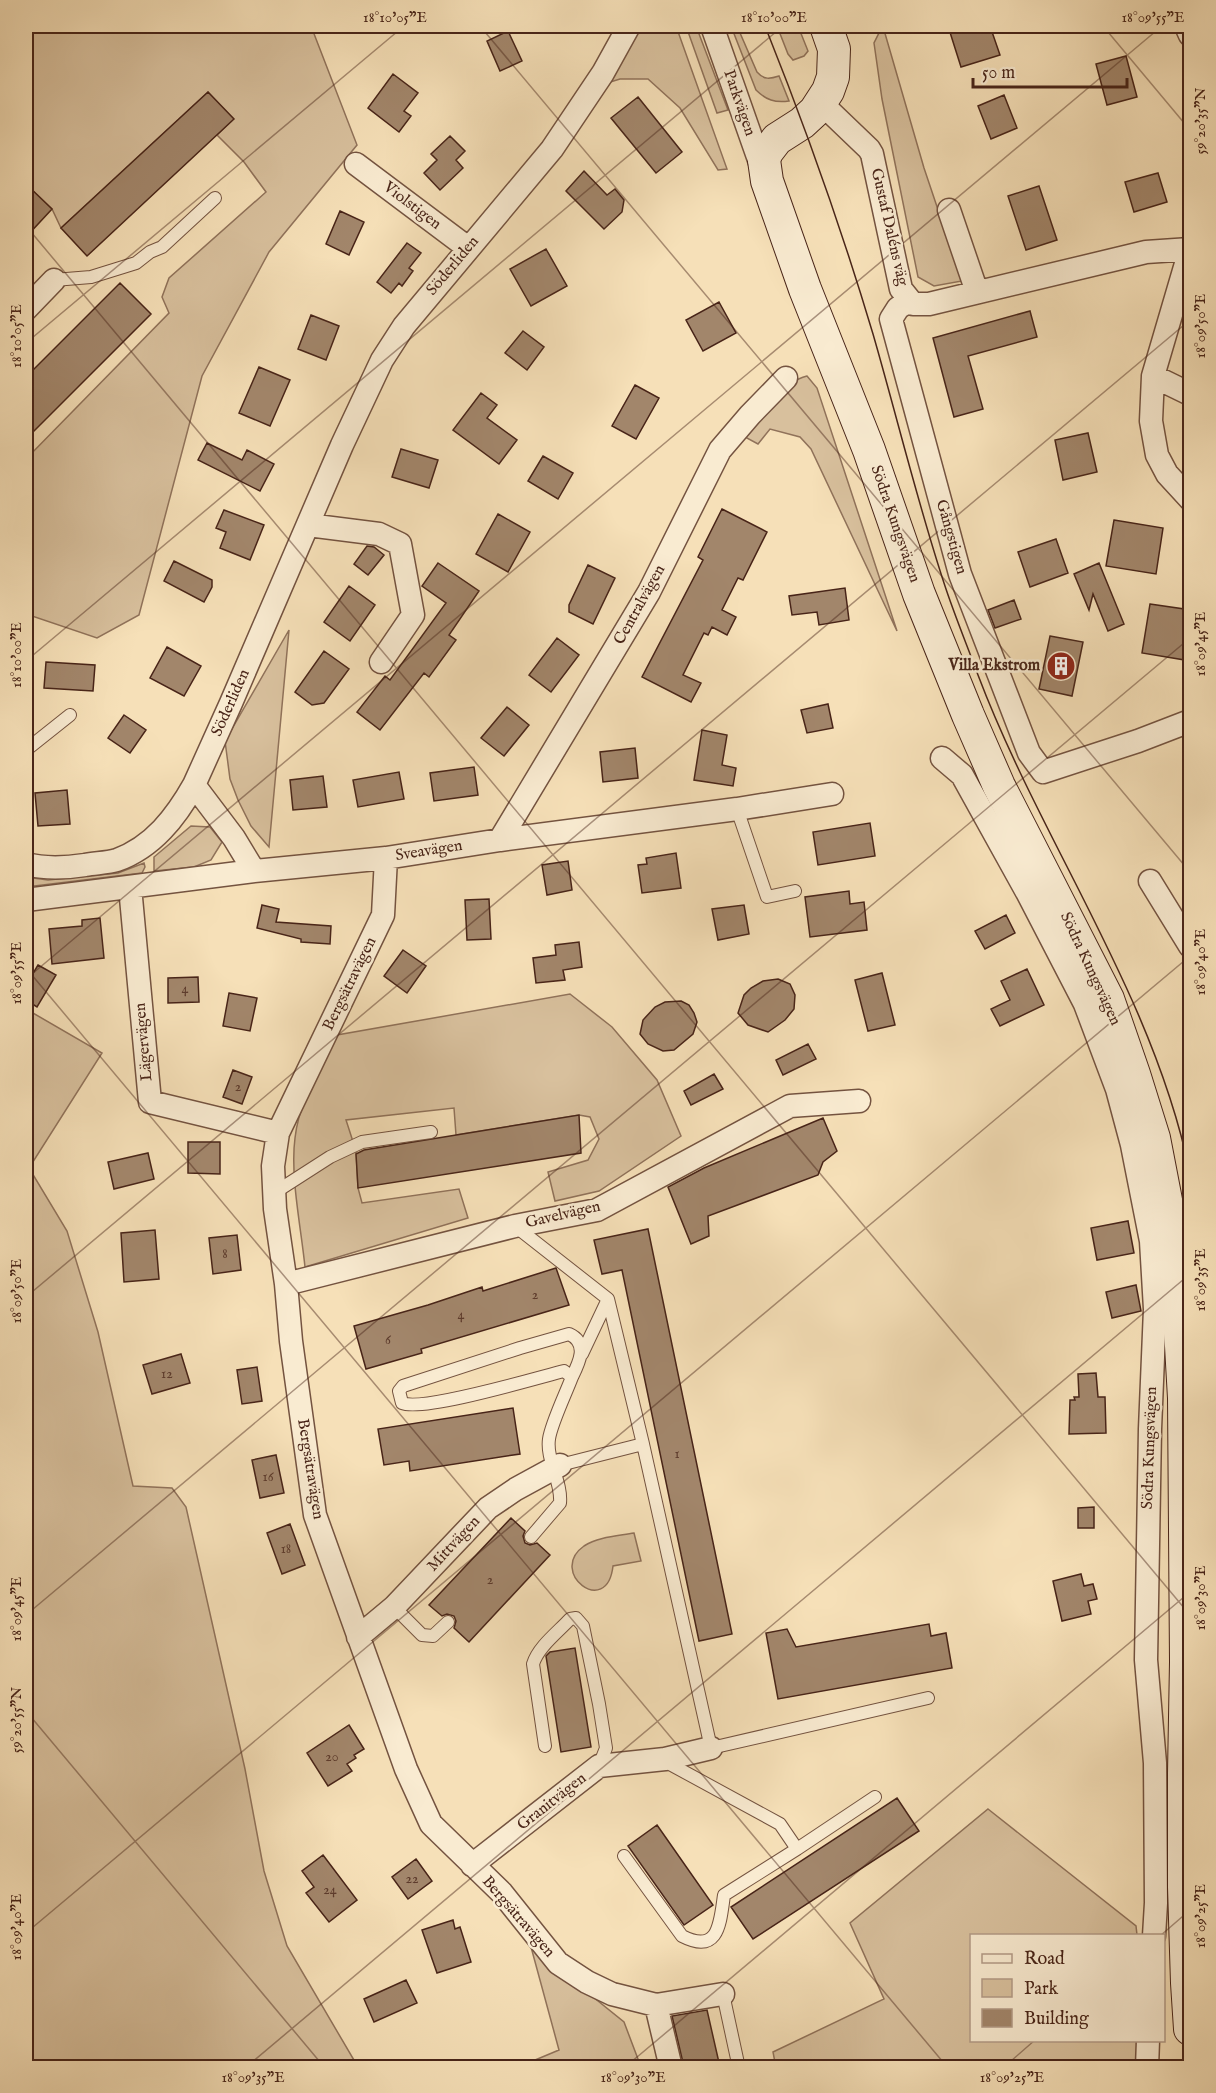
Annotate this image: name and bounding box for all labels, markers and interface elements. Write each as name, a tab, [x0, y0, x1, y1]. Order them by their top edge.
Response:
text: 18°10'05"E	[363, 8, 427, 27]
text: 18°10'00"E	[741, 8, 807, 27]
text: 18°09'55"E	[1122, 8, 1185, 27]
scale bar	[973, 51, 1128, 89]
text: 50 m	[982, 62, 1015, 85]
street label: Parkvägen	[718, 67, 760, 139]
text: 59°20'35"N	[1191, 88, 1210, 154]
street label: Gustaf Daléns väg	[866, 166, 912, 288]
street label: Violstigen	[378, 177, 445, 235]
street label: Söderliden	[422, 232, 484, 300]
text: 18°09'50"E	[1191, 294, 1210, 358]
text: 18°10'05"E	[7, 304, 26, 368]
street label: Södra Kungsvägen	[866, 463, 925, 586]
street label: Gångstigen	[931, 497, 971, 577]
street label: Centralvägen	[610, 561, 670, 648]
text: 18°09'45"E	[1191, 612, 1210, 676]
text: 18°10'00"E	[7, 622, 26, 688]
building icon: Villa Ekstrom	[1045, 650, 1077, 682]
place label: Villa Ekstrom	[947, 656, 1041, 676]
street label: Söderliden	[207, 666, 255, 740]
street label: Sveavägen	[394, 836, 464, 866]
street label: Södra Kungsvägen	[1055, 909, 1125, 1029]
text: 18°09'40"E	[1191, 929, 1210, 995]
street label: Bergsätravägen	[319, 934, 381, 1034]
text: 18°09'55"E	[7, 942, 26, 1005]
house number: 4	[182, 980, 189, 998]
street label: Lägervägen	[131, 1001, 157, 1082]
house number: 2	[235, 1078, 242, 1096]
street label: Gavelvägen	[523, 1197, 603, 1233]
house number: 8	[222, 1245, 228, 1263]
text: 18°09'35"E	[1191, 1248, 1210, 1312]
text: 18°09'50"E	[7, 1259, 26, 1323]
house number: 2	[532, 1286, 539, 1304]
house number: 4	[458, 1306, 465, 1324]
house number: 6	[385, 1331, 392, 1349]
house number: 12	[161, 1365, 173, 1383]
street label: Södra Kungsvägen	[1138, 1386, 1162, 1510]
street label: Bergsätravägen	[292, 1417, 328, 1521]
house number: 1	[674, 1445, 680, 1463]
house number: 16	[262, 1468, 275, 1486]
street label: Mittvägen	[423, 1512, 485, 1576]
house number: 18	[281, 1540, 291, 1558]
text: 18°09'30"E	[1191, 1565, 1210, 1631]
house number: 2	[487, 1571, 494, 1589]
text: 18°09'45"E	[7, 1577, 26, 1641]
text: 59°20'55"N	[7, 1687, 26, 1753]
house number: 20	[325, 1748, 339, 1766]
street label: Granitvägen	[513, 1769, 591, 1835]
house number: 22	[405, 1870, 419, 1888]
street label: Bergsätravägen	[477, 1872, 559, 1962]
house number: 24	[323, 1881, 337, 1899]
text: 18°09'25"E	[1191, 1884, 1210, 1948]
text: 18°09'40"E	[7, 1894, 26, 1960]
legend	[970, 1934, 1165, 2042]
text: Road	[1024, 1948, 1065, 1971]
text: Park	[1024, 1978, 1059, 2001]
text: Building	[1024, 2008, 1089, 2031]
text: 18°09'35"E	[221, 2068, 285, 2087]
text: 18°09'30"E	[600, 2068, 666, 2087]
text: 18°09'25"E	[980, 2068, 1044, 2087]

